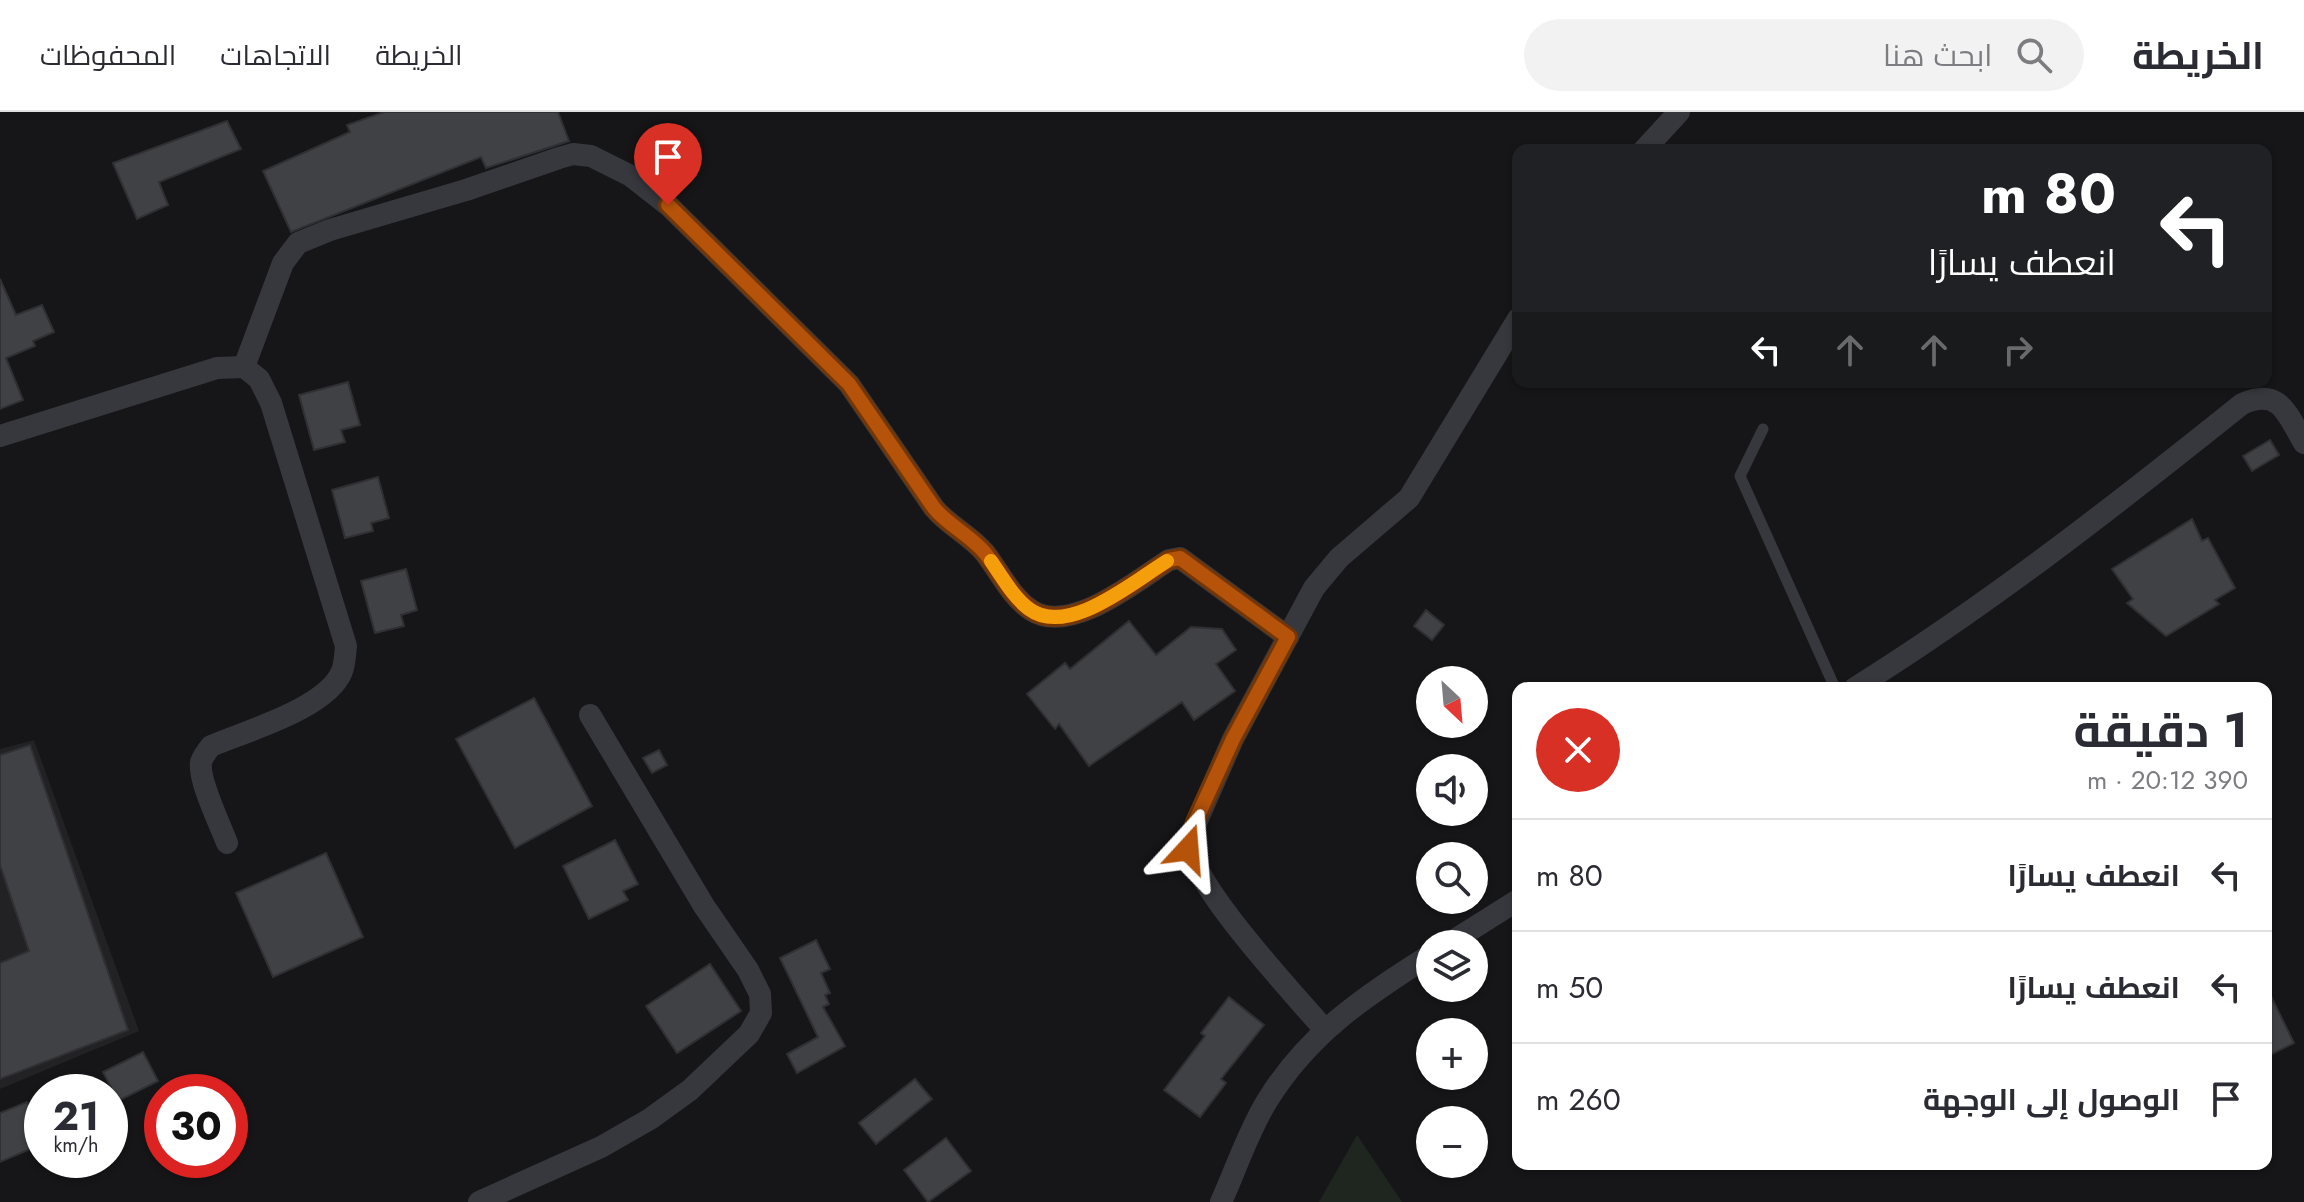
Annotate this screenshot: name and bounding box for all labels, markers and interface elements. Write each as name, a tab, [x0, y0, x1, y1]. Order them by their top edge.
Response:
search box	[1524, 19, 2084, 91]
text: الخريطة	[2132, 28, 2264, 83]
icon: search	[2012, 33, 2056, 77]
text: ابحث هنا	[1883, 34, 1992, 77]
text: المحفوظات	[40, 35, 176, 76]
text: الاتجاهات	[220, 35, 331, 76]
text: الخريطة	[375, 35, 463, 76]
pin	[634, 123, 702, 205]
icon: arrive	[646, 135, 690, 179]
text: 80 m	[1981, 153, 2116, 234]
icon: left	[2144, 176, 2248, 280]
text: انعطف يسارًا	[1928, 236, 2116, 288]
icon: left	[1744, 328, 1788, 372]
icon: ahead	[1828, 328, 1872, 372]
icon: ahead	[1912, 328, 1956, 372]
icon: right	[1996, 328, 2040, 372]
north arrow	[1416, 666, 1488, 738]
map controls	[1416, 666, 1488, 1178]
text: 1 دقيقة	[2073, 696, 2248, 765]
button: close	[1536, 708, 1620, 792]
button: sound	[1416, 754, 1488, 826]
text: 390 m · 20:12	[2087, 761, 2248, 799]
position arrow	[1146, 807, 1230, 891]
button: search	[1416, 842, 1488, 914]
icon: left	[2204, 853, 2248, 897]
text: 80 m	[1536, 854, 1603, 897]
text: انعطف يسارًا	[2007, 854, 2180, 897]
button: layers	[1416, 930, 1488, 1002]
icon: left	[2204, 965, 2248, 1009]
text: 50 m	[1536, 966, 1603, 1009]
text: انعطف يسارًا	[2007, 966, 2180, 1009]
button: +	[1416, 1018, 1488, 1090]
speed limit sign: 30	[144, 1074, 248, 1178]
icon: arrive	[2204, 1077, 2248, 1121]
text: 260 m	[1536, 1078, 1621, 1121]
text: الوصول إلى الوجهة	[1923, 1078, 2180, 1121]
text: 21	[53, 1087, 99, 1145]
button: −	[1416, 1106, 1488, 1178]
text: km/h	[53, 1131, 99, 1160]

